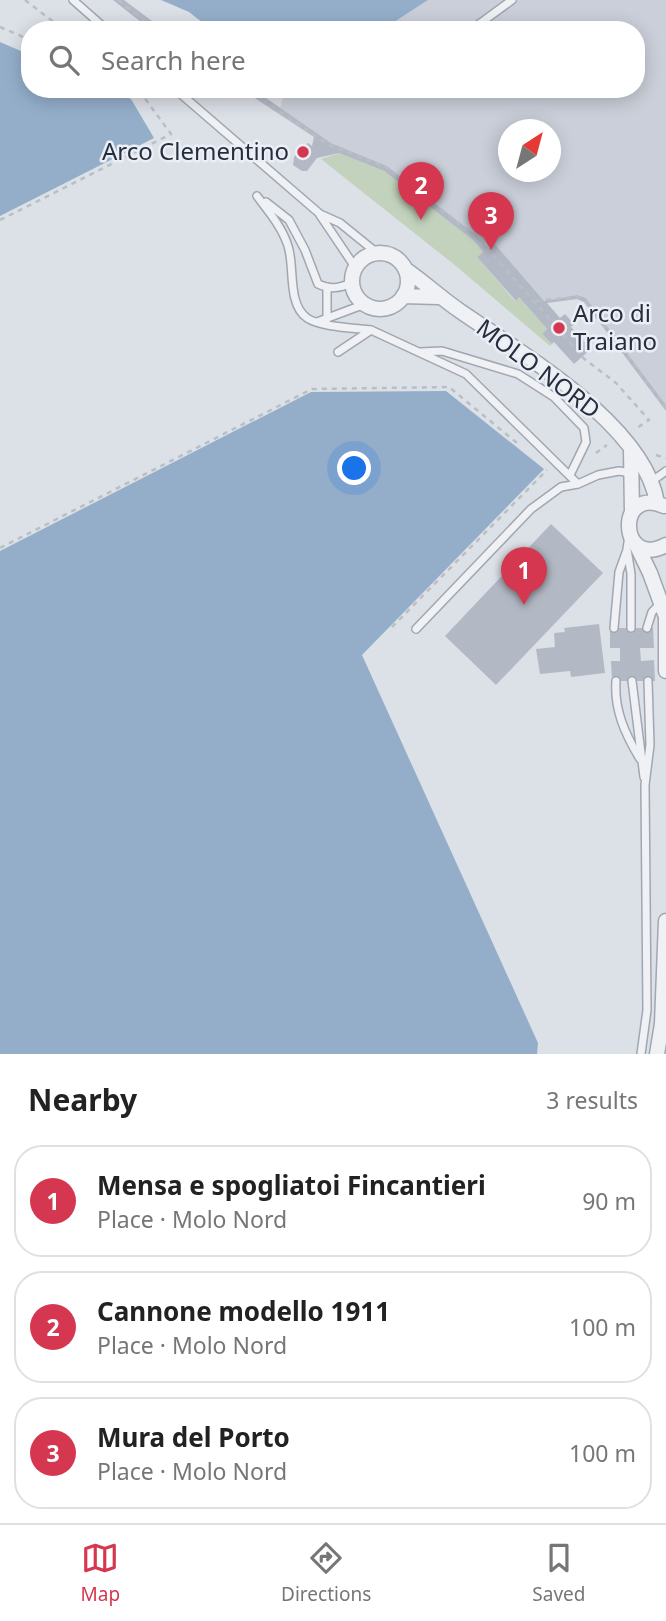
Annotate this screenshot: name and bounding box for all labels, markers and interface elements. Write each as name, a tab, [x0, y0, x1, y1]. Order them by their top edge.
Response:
search box	[21, 21, 645, 98]
icon: search	[45, 41, 83, 79]
text: Search here	[101, 42, 246, 78]
north arrow	[498, 119, 561, 182]
place label: Arco Clementino	[102, 134, 289, 167]
marker: Arco Clementino	[295, 144, 311, 160]
pin: 2	[398, 162, 444, 220]
pin: 3	[468, 192, 514, 250]
place label: Arco di Traiano	[573, 296, 657, 357]
street label: MOLO NORD	[470, 310, 608, 425]
marker: Arco di Traiano	[551, 320, 567, 336]
your location	[337, 451, 371, 485]
pin: 1	[501, 547, 547, 605]
text: Nearby	[28, 1079, 137, 1120]
text: 3 results	[546, 1084, 638, 1116]
text: Mensa e spogliatoi Fincantieri	[97, 1167, 486, 1203]
text: 1	[46, 1185, 60, 1217]
text: 90 m	[582, 1185, 636, 1217]
text: Place · Molo Nord	[97, 1203, 287, 1235]
text: Cannone modello 1911	[97, 1293, 390, 1329]
text: 2	[46, 1311, 60, 1343]
text: 100 m	[569, 1311, 636, 1343]
text: Place · Molo Nord	[97, 1329, 287, 1361]
text: Mura del Porto	[97, 1419, 290, 1455]
text: 3	[46, 1437, 60, 1469]
text: 100 m	[569, 1437, 636, 1469]
text: Place · Molo Nord	[97, 1455, 287, 1487]
tab: Map	[81, 1539, 120, 1607]
tab: Directions	[281, 1539, 371, 1607]
tab: Saved	[532, 1539, 585, 1607]

